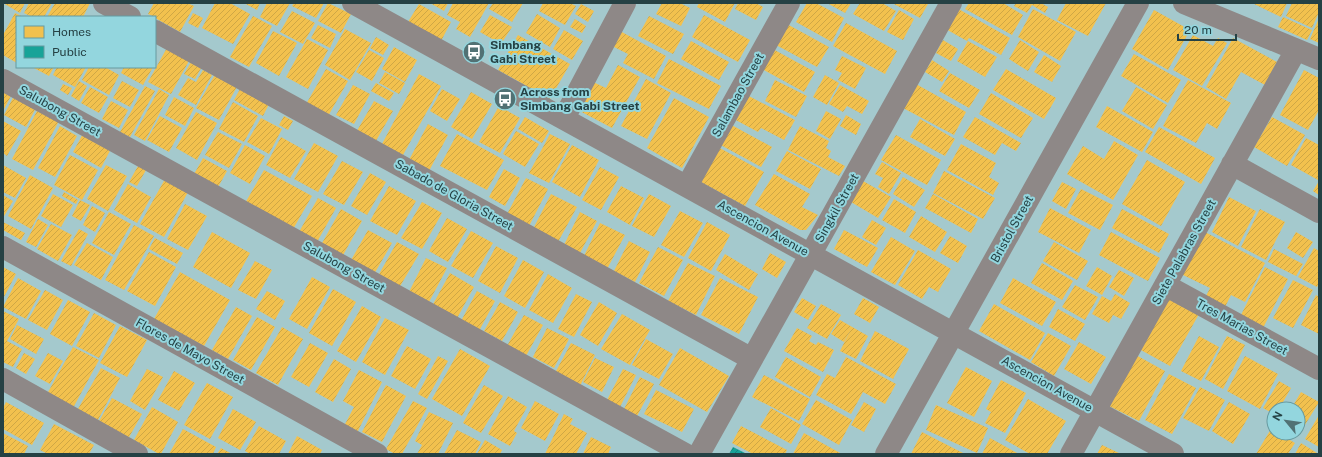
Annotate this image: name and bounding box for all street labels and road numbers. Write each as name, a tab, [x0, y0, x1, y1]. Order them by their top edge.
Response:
street label: Salambao Street	[709, 50, 767, 139]
street label: Salubong Street	[17, 83, 104, 139]
street label: Sabado de Gloria Street	[392, 157, 516, 234]
street label: Singkil Street	[812, 171, 862, 245]
street label: Bristol Street	[988, 193, 1036, 265]
street label: Ascencion Avenue	[715, 197, 811, 259]
street label: Siete Palabras Street	[1149, 197, 1219, 307]
street label: Salubong Street	[301, 239, 388, 295]
street label: Tres Marias Street	[1194, 296, 1290, 358]
street label: Flores de Mayo Street	[133, 315, 247, 387]
street label: Ascencion Avenue	[999, 353, 1095, 415]

